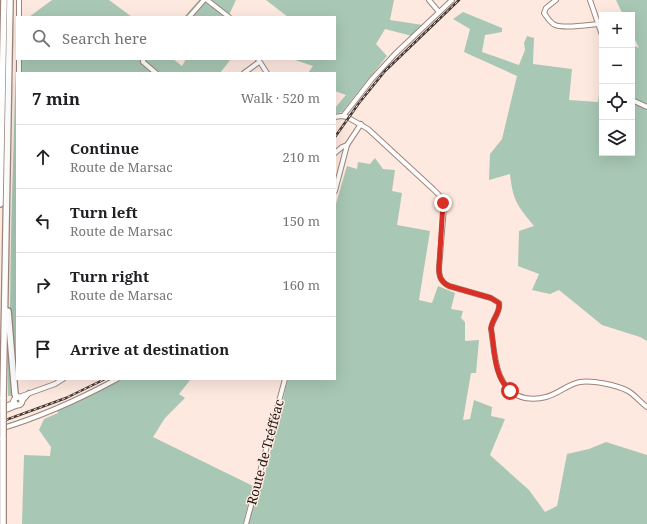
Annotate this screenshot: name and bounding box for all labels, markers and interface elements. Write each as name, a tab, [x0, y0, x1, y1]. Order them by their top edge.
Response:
map controls	[599, 12, 635, 156]
button: +	[599, 12, 635, 48]
search box	[16, 16, 336, 60]
icon: search	[30, 27, 52, 49]
text: Search here	[62, 28, 147, 48]
button: −	[599, 48, 635, 84]
button: locate	[599, 84, 635, 120]
text: 7 min	[32, 87, 80, 110]
text: Walk · 520 m	[241, 89, 320, 107]
button: layers	[599, 120, 635, 156]
text: Continue	[70, 138, 139, 158]
icon: ahead	[32, 146, 54, 168]
text: 210 m	[283, 148, 320, 166]
text: Route de Marsac	[70, 158, 173, 176]
route end	[434, 194, 452, 212]
text: Turn left	[70, 202, 138, 222]
icon: left	[32, 210, 54, 232]
text: 150 m	[283, 212, 320, 230]
text: Route de Marsac	[70, 222, 173, 240]
text: Turn right	[70, 266, 149, 286]
icon: right	[32, 274, 54, 296]
text: 160 m	[283, 276, 320, 294]
text: Route de Marsac	[70, 286, 173, 304]
icon: arrive	[32, 338, 54, 360]
text: Arrive at destination	[70, 339, 229, 359]
route start	[501, 382, 519, 400]
street label: Route de Tréfféac	[242, 397, 288, 507]

